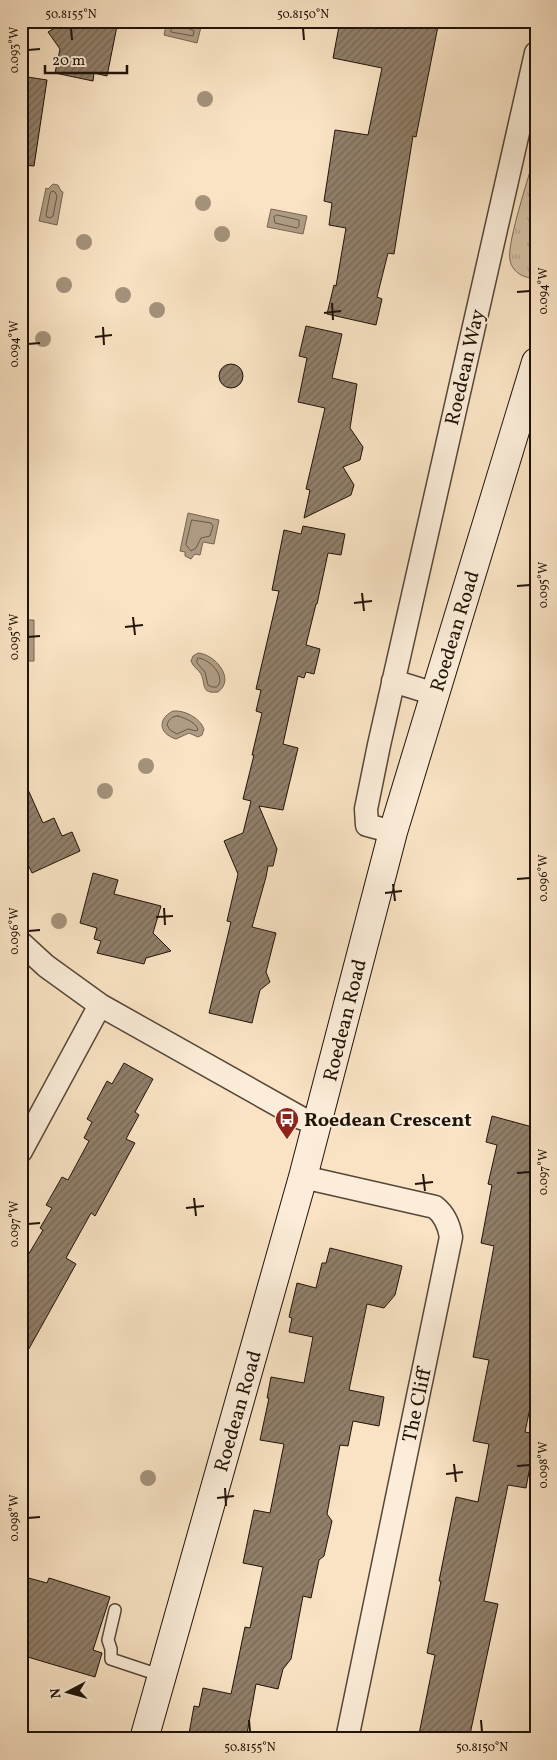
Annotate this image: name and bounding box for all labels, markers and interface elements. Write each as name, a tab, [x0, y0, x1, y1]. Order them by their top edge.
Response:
text: 50.8155°N	[45, 7, 97, 23]
text: 50.8150°N	[277, 7, 329, 23]
text: 0.093°W	[7, 27, 23, 73]
scale bar	[45, 42, 128, 74]
text: 20 m	[52, 51, 85, 72]
text: 0.094°W	[536, 267, 552, 315]
street label: Roedean Way	[439, 306, 493, 428]
text: 0.094°W	[7, 320, 23, 368]
text: 0.095°W	[536, 562, 552, 608]
street label: Roedean Road	[424, 568, 488, 696]
text: 0.095°W	[7, 614, 23, 660]
text: 0.096°W	[536, 854, 552, 902]
text: 0.096°W	[7, 907, 23, 955]
street label: Roedean Road	[317, 956, 375, 1085]
bus stop icon: Roedean Crescent	[274, 1106, 300, 1140]
place label: Roedean Crescent	[304, 1107, 472, 1135]
text: 0.097°W	[536, 1149, 552, 1195]
text: 0.097°W	[7, 1201, 23, 1247]
street label: Roedean Road	[208, 1348, 270, 1476]
street label: The Cliff	[396, 1364, 440, 1445]
text: 0.098°W	[536, 1442, 552, 1488]
text: 0.098°W	[7, 1495, 23, 1541]
north arrow	[42, 1668, 92, 1718]
text: N	[47, 1687, 67, 1699]
text: 50.8155°N	[224, 1740, 276, 1756]
text: 50.8150°N	[456, 1740, 508, 1756]

